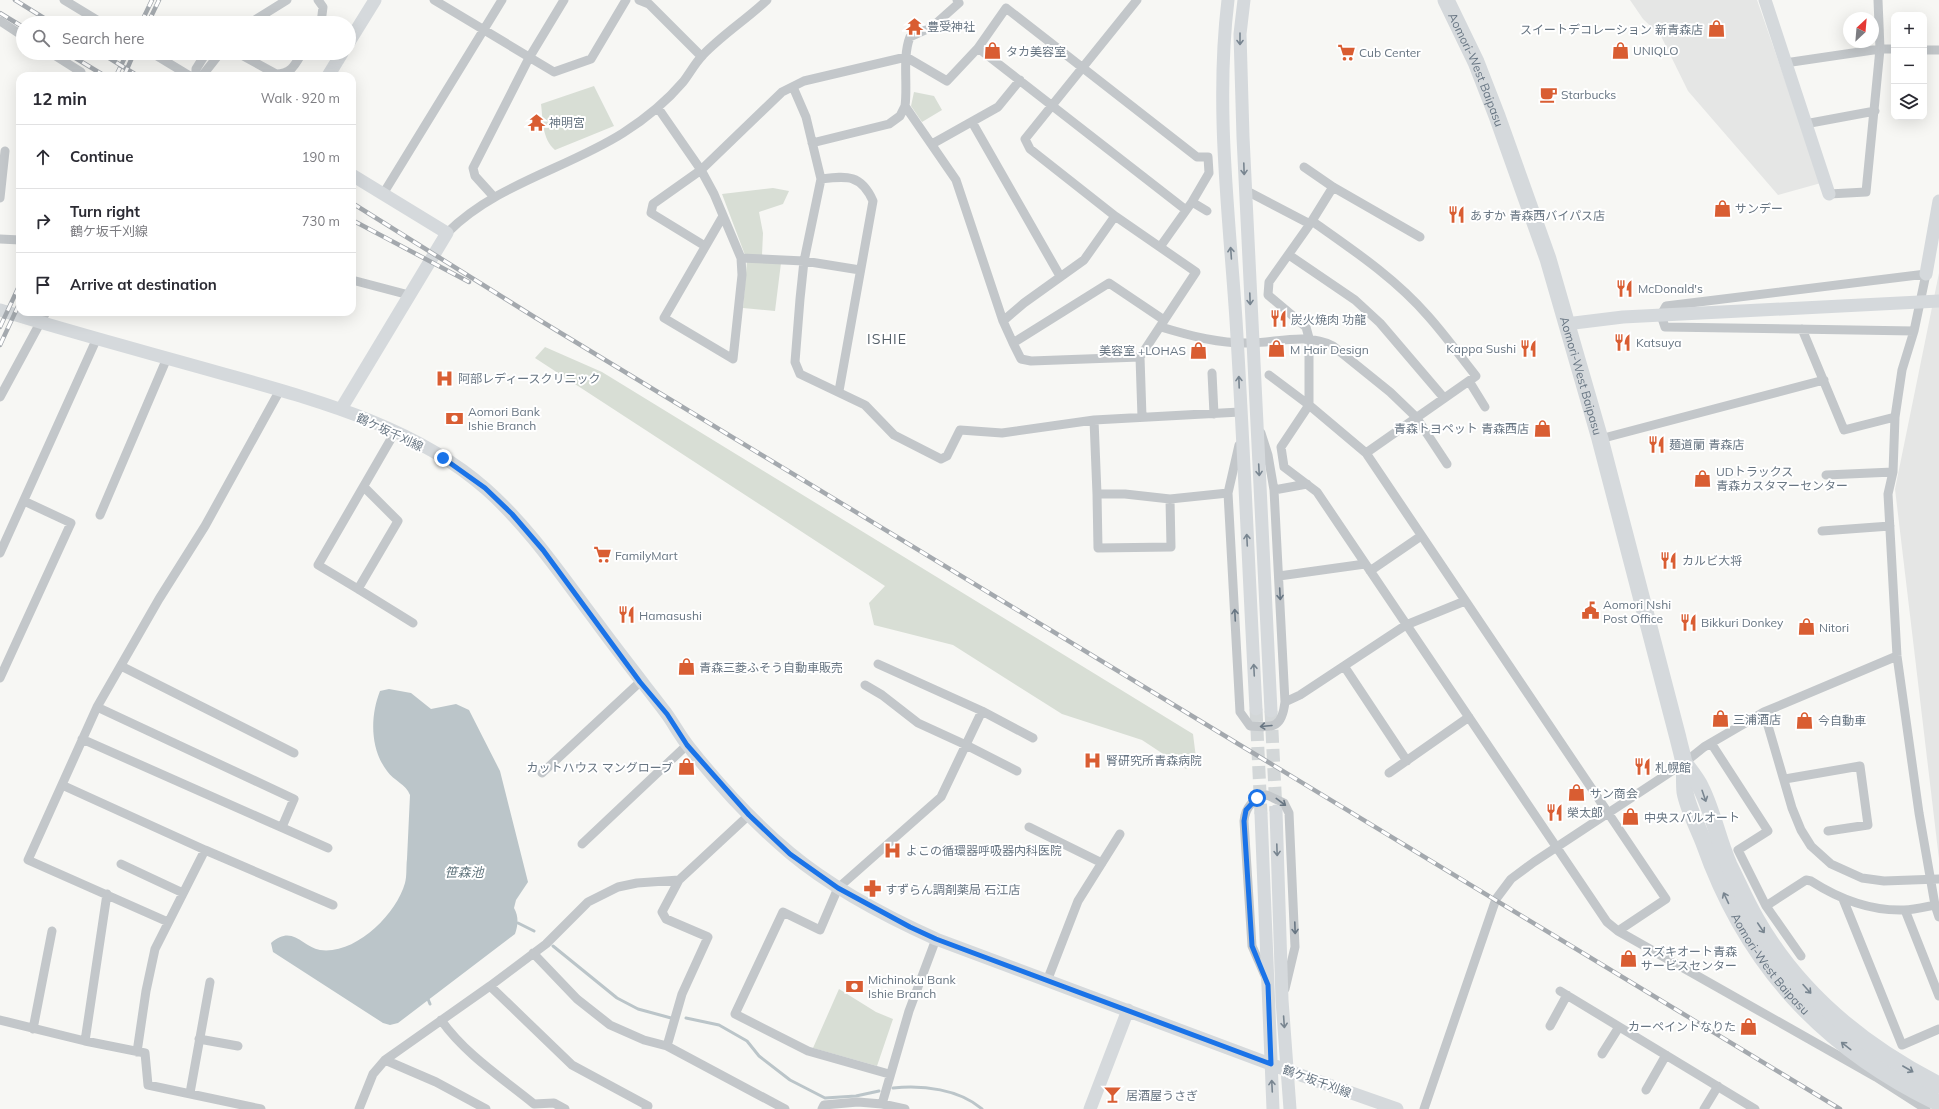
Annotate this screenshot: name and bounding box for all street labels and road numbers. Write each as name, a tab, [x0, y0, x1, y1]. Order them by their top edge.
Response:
street label: Aomori-West Baipasu	[1446, 10, 1508, 128]
street label: Aomori-West Baipasu	[1557, 315, 1606, 437]
street label: 鶴ケ坂千刈線	[354, 410, 426, 454]
street label: Aomori-West Baipasu	[1728, 910, 1813, 1017]
street label: 鶴ケ坂千刈線	[1281, 1062, 1353, 1100]

